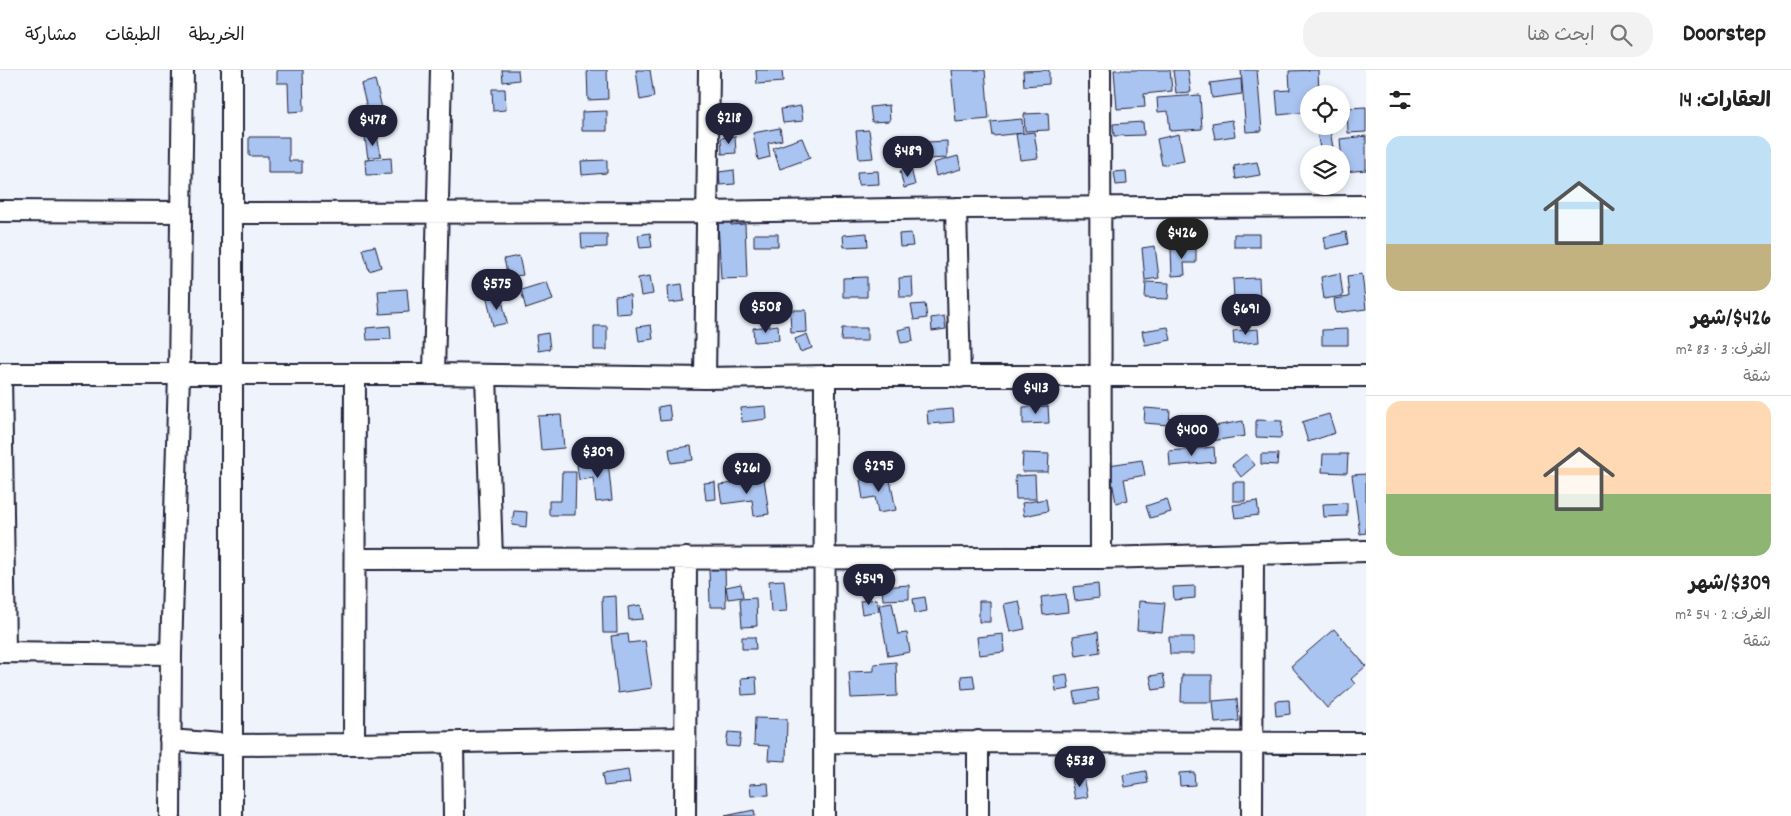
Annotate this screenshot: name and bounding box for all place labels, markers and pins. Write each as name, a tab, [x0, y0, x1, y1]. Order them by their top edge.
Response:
pin: $218	[699, 102, 759, 145]
pin: $478	[343, 104, 403, 147]
pin: $489	[878, 136, 938, 178]
pin: $426	[1152, 218, 1212, 260]
pin: $575	[467, 268, 527, 311]
pin: $508	[736, 292, 796, 334]
pin: $691	[1216, 294, 1276, 336]
pin: $413	[1006, 372, 1066, 415]
pin: $400	[1162, 414, 1222, 457]
pin: $309	[568, 436, 628, 479]
pin: $295	[849, 450, 909, 493]
pin: $261	[717, 452, 777, 495]
pin: $549	[839, 564, 899, 606]
pin: $538	[1050, 746, 1110, 788]

